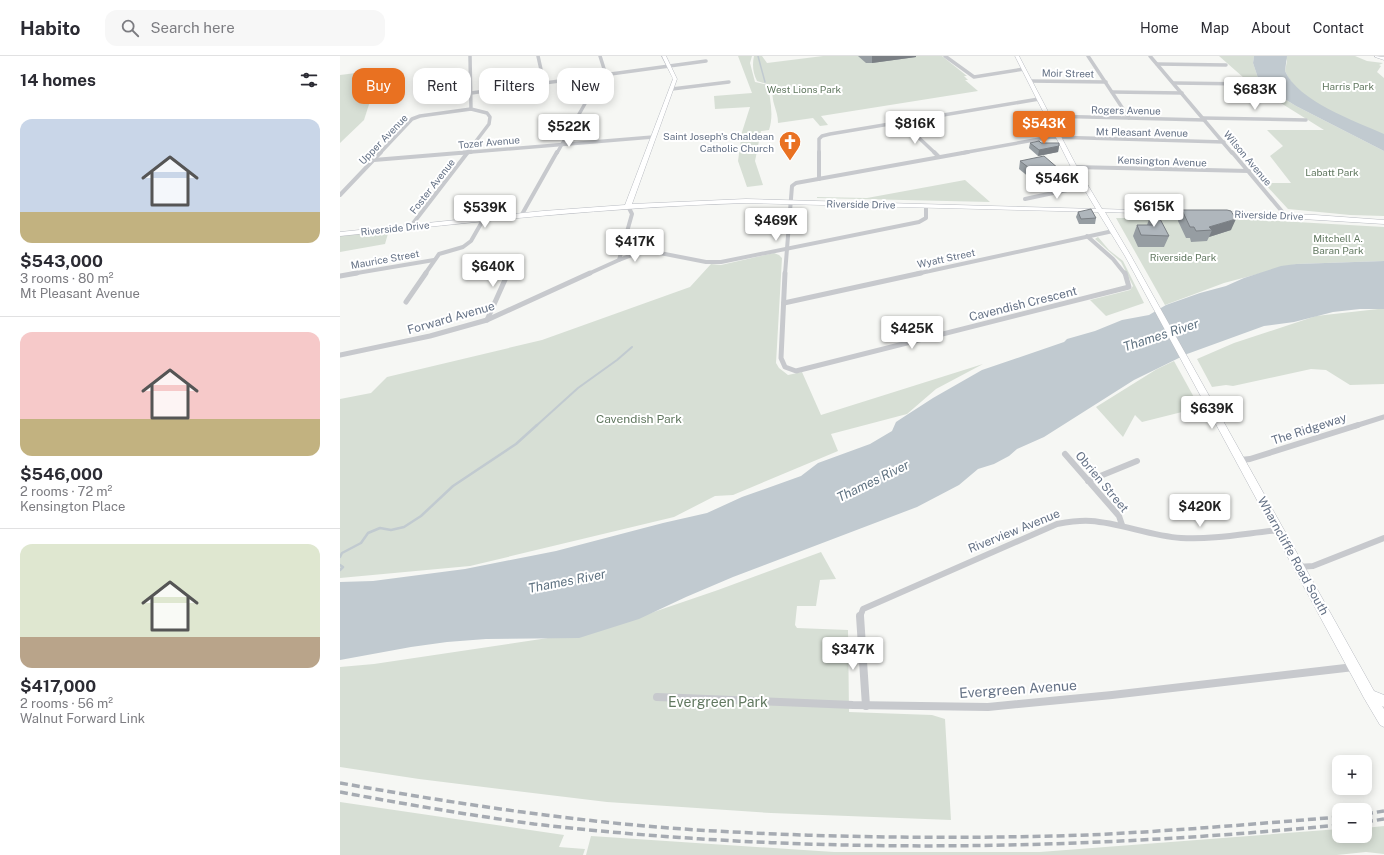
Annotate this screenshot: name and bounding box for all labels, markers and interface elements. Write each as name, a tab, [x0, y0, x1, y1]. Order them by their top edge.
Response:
search box	[105, 10, 385, 46]
text: Habito	[20, 17, 81, 39]
icon: search	[119, 17, 141, 39]
text: Search here	[151, 19, 235, 36]
text: Home	[1140, 20, 1179, 36]
text: Map	[1201, 20, 1229, 36]
text: About	[1251, 20, 1291, 36]
text: Contact	[1313, 20, 1364, 36]
street label: Moir Street	[1042, 67, 1094, 79]
chip: Buy	[352, 68, 405, 104]
chip: Rent	[413, 68, 471, 104]
chip: Filters	[479, 68, 549, 104]
chip: New	[557, 68, 614, 104]
icon: filters	[298, 69, 320, 91]
text: 14 homes	[20, 70, 96, 90]
pin: $683K	[1227, 77, 1283, 111]
park label: Harris Park	[1322, 80, 1375, 92]
text: $683K	[1233, 82, 1277, 97]
park label: West Lions Park	[767, 83, 842, 95]
street label: Rogers Avenue	[1091, 103, 1161, 117]
street label: Upper Avenue	[356, 111, 410, 167]
pin: $816K	[887, 111, 943, 145]
pin: $543K	[1016, 111, 1072, 145]
pin: $522K	[541, 114, 597, 148]
text: $816K	[894, 116, 936, 131]
text: $543K	[1022, 116, 1066, 131]
text: $522K	[547, 119, 591, 134]
street label: Mt Pleasant Avenue	[1096, 125, 1189, 139]
street label: Wilson Avenue	[1221, 128, 1275, 188]
church icon: Saint Joseph's Chaldean Catholic Church	[777, 129, 803, 162]
place label: Saint Joseph's Chaldean Catholic Church	[663, 130, 774, 154]
street label: Tozer Avenue	[458, 133, 521, 151]
icon: home	[134, 145, 206, 217]
street label: Kensington Avenue	[1117, 153, 1207, 169]
street label: Foster Avenue	[407, 156, 457, 216]
pin: $546K	[1029, 166, 1085, 200]
park label: Labatt Park	[1305, 166, 1359, 178]
text: $546K	[1035, 171, 1079, 186]
pin: $615K	[1126, 194, 1182, 228]
pin: $539K	[457, 195, 513, 229]
street label: Riverside Drive	[826, 197, 896, 211]
text: $615K	[1133, 199, 1175, 214]
text: $539K	[463, 200, 507, 215]
pin: $469K	[748, 208, 804, 242]
street label: Riverside Drive	[1234, 208, 1304, 222]
text: $469K	[754, 213, 798, 228]
street label: Riverside Drive	[360, 218, 430, 238]
pin: $417K	[607, 229, 663, 263]
park label: Mitchell A. Baran Park	[1312, 232, 1364, 256]
text: $417K	[615, 234, 655, 249]
street label: Wyatt Street	[916, 246, 976, 270]
street label: Maurice Street	[350, 247, 420, 271]
text: $543,000	[20, 251, 103, 271]
park label: Riverside Park	[1150, 251, 1217, 263]
pin: $640K	[465, 254, 521, 288]
text: $640K	[471, 259, 515, 274]
text: 3 rooms · 80 m²	[20, 271, 113, 286]
street label: Cavendish Crescent	[968, 284, 1079, 324]
text: Mt Pleasant Avenue	[20, 286, 140, 301]
street label: Forward Avenue	[406, 299, 497, 337]
pin: $425K	[884, 316, 940, 350]
water label: Thames River	[1121, 316, 1201, 354]
text: $425K	[890, 321, 934, 336]
icon: home	[134, 358, 206, 430]
pin: $639K	[1184, 396, 1240, 430]
text: $639K	[1190, 401, 1234, 416]
street label: The Ridgeway	[1270, 410, 1349, 448]
park label: Cavendish Park	[596, 412, 682, 426]
street label: Obrien Street	[1072, 449, 1132, 516]
water label: Thames River	[834, 457, 912, 505]
text: $546,000	[20, 464, 103, 484]
text: 2 rooms · 72 m²	[20, 484, 112, 499]
pin: $420K	[1172, 494, 1228, 528]
street label: Wharncliffe Road South	[1255, 494, 1331, 618]
text: Kensington Place	[20, 499, 125, 514]
text: $420K	[1178, 499, 1222, 514]
street label: Riverview Avenue	[966, 506, 1062, 556]
water label: Thames River	[527, 566, 607, 596]
icon: home	[134, 570, 206, 642]
pin: $347K	[825, 637, 881, 671]
text: $347K	[831, 642, 875, 657]
text: $417,000	[20, 676, 96, 696]
street label: Evergreen Avenue	[959, 677, 1078, 701]
park label: Evergreen Park	[668, 694, 768, 710]
text: 2 rooms · 56 m²	[20, 696, 113, 711]
text: Walnut Forward Link	[20, 711, 145, 726]
map controls	[1332, 755, 1372, 843]
button: +	[1332, 755, 1372, 795]
button: −	[1332, 803, 1372, 843]

